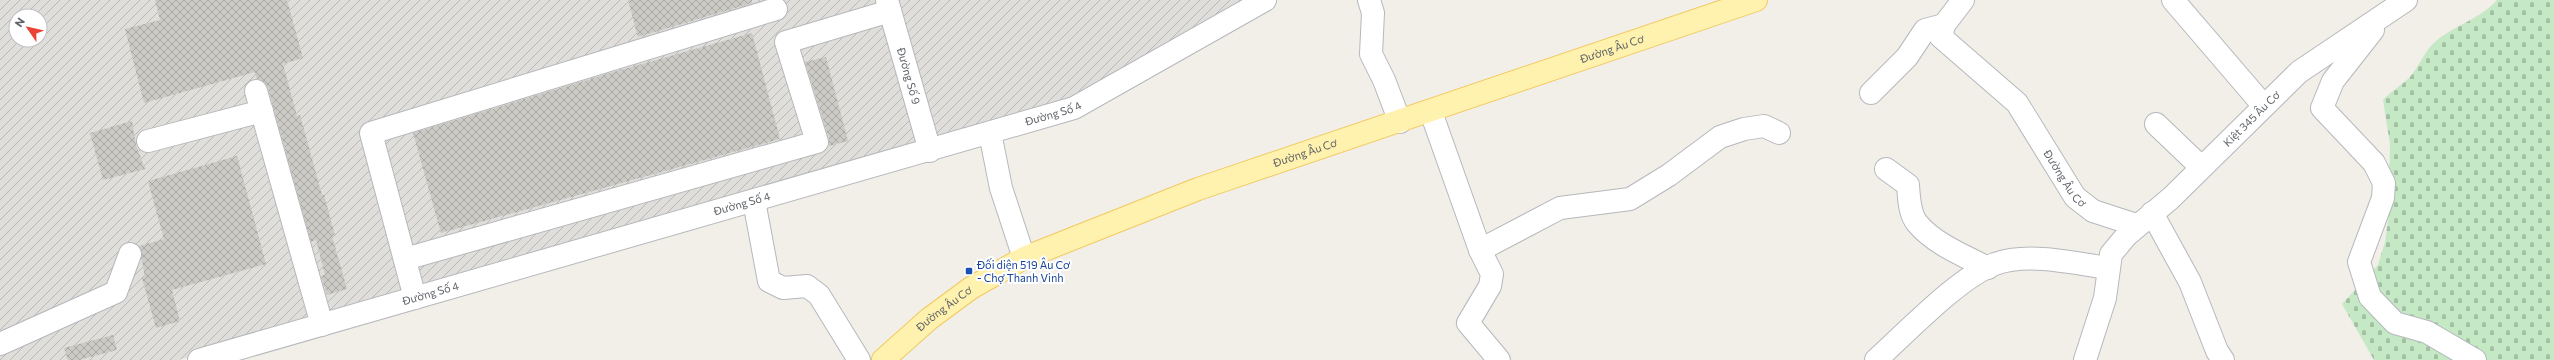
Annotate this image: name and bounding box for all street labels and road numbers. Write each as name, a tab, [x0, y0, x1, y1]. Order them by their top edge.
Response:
street label: Đường Âu Cơ	[1577, 31, 1646, 65]
street label: Đường Số 9	[895, 45, 923, 106]
street label: Kiệt 345 Âu Cơ	[2220, 88, 2282, 149]
street label: Đường Số 4	[1022, 98, 1084, 128]
street label: Đường Âu Cơ	[1270, 135, 1339, 169]
street label: Đường Âu Cơ	[2041, 146, 2089, 209]
street label: Đường Số 4	[711, 189, 772, 218]
street label: Đường Số 4	[400, 278, 461, 307]
street label: Đường Âu Cơ	[912, 283, 974, 334]

